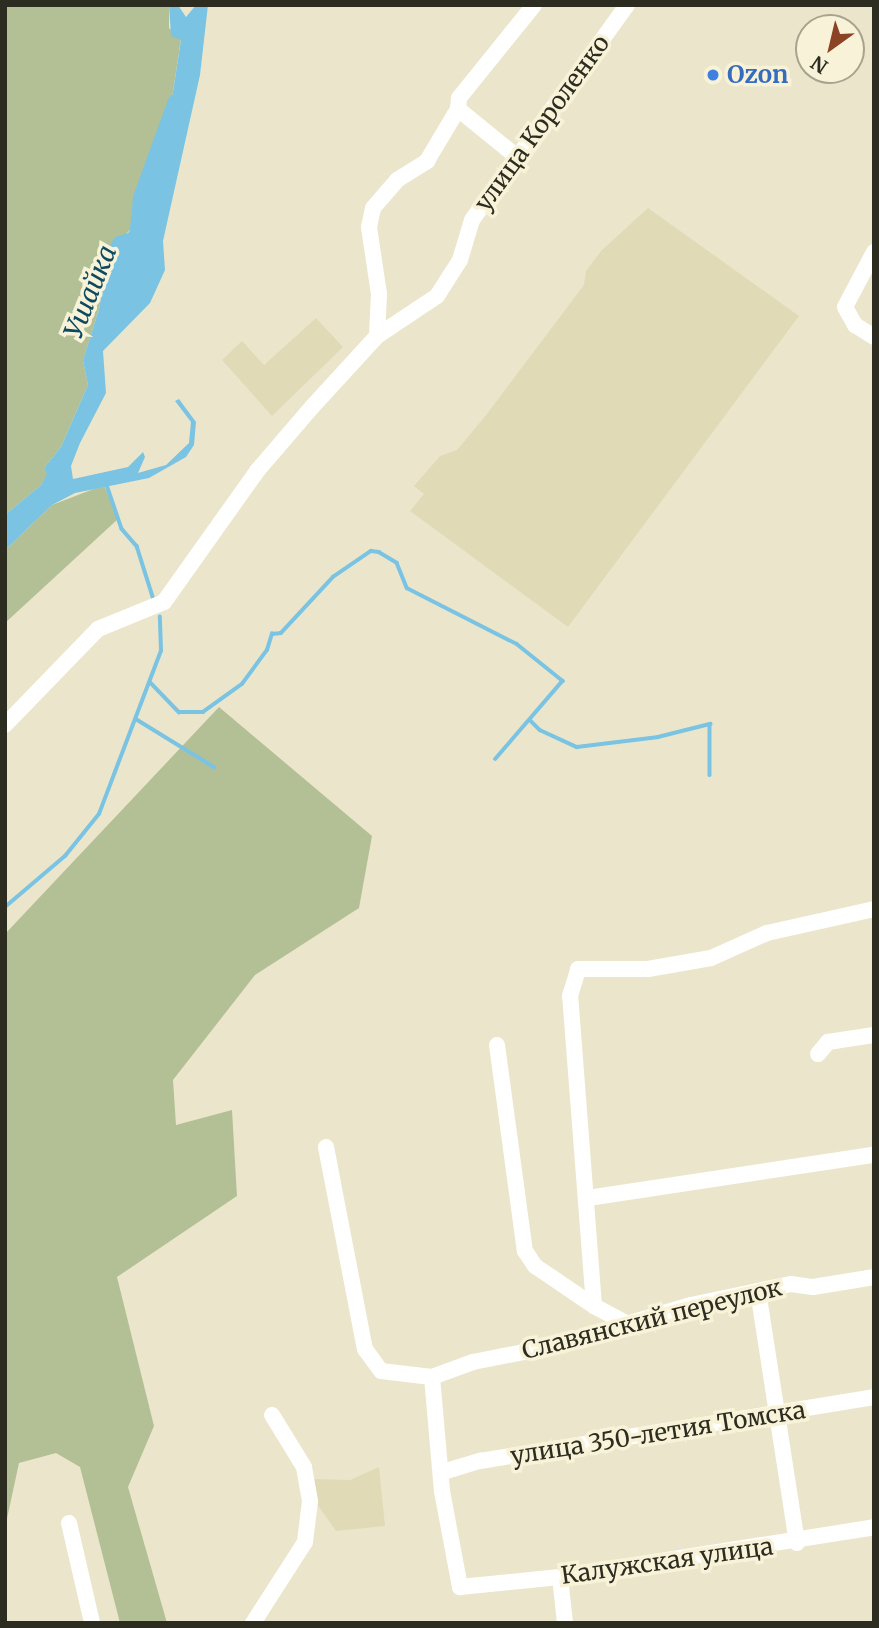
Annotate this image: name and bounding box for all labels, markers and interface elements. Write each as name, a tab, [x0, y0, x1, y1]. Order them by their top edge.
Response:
north arrow	[795, 14, 865, 84]
street label: улица Короленко	[468, 29, 616, 217]
text: N	[806, 51, 832, 79]
place label: Ozon	[727, 61, 788, 89]
marker: Ozon	[705, 67, 721, 83]
water label: Ушайка	[57, 241, 123, 343]
street label: Славянский переулок	[519, 1273, 785, 1365]
street label: улица 350-летия Томска	[509, 1395, 807, 1471]
street label: Калужская улица	[559, 1532, 775, 1590]

